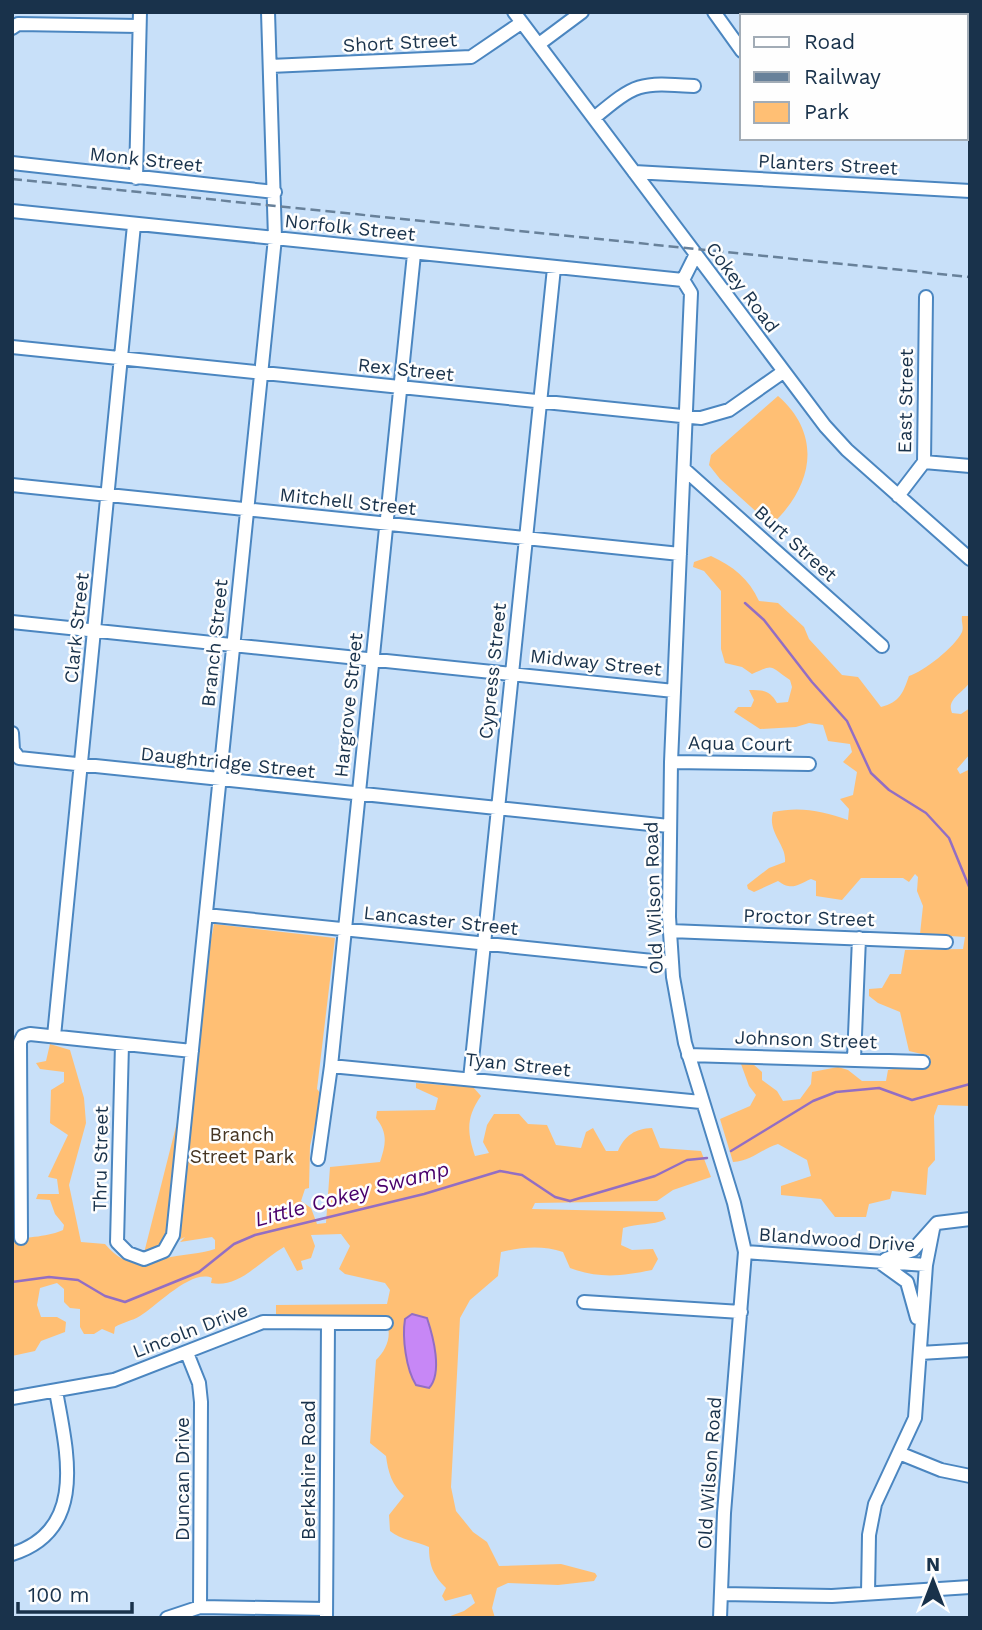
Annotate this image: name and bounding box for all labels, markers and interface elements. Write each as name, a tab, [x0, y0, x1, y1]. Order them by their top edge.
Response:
legend	[740, 14, 968, 140]
street label: Short Street	[342, 28, 458, 57]
text: Road	[804, 29, 855, 54]
text: Railway	[804, 64, 881, 89]
text: Park	[804, 99, 849, 124]
street label: Monk Street	[88, 142, 204, 177]
street label: Planters Street	[758, 149, 898, 180]
street label: Norfolk Street	[283, 209, 417, 246]
street label: Cokey Road	[701, 237, 784, 337]
street label: East Street	[893, 349, 918, 453]
street label: Rex Street	[357, 353, 455, 386]
street label: Mitchell Street	[278, 483, 417, 520]
street label: Burt Street	[750, 500, 842, 586]
street label: Clark Street	[59, 571, 94, 685]
street label: Branch Street	[196, 578, 233, 708]
street label: Cypress Street	[474, 602, 511, 740]
street label: Hargrove Street	[329, 632, 368, 779]
street label: Midway Street	[529, 644, 663, 681]
street label: Aqua Court	[688, 731, 792, 756]
street label: Daughtridge Street	[140, 742, 316, 783]
street label: Old Wilson Road	[639, 821, 668, 975]
street label: Lancaster Street	[363, 901, 519, 940]
street label: Proctor Street	[743, 904, 875, 931]
street label: Johnson Street	[734, 1026, 878, 1053]
street label: Tyan Street	[464, 1048, 572, 1081]
street label: Thru Street	[88, 1106, 113, 1212]
park label: Branch Street Park	[190, 1123, 294, 1168]
water label: Little Cokey Swamp	[252, 1156, 452, 1232]
street label: Blandwood Drive	[758, 1223, 916, 1256]
street label: Lincoln Drive	[129, 1298, 251, 1363]
street label: Old Wilson Road	[693, 1396, 726, 1550]
street label: Berkshire Road	[297, 1400, 320, 1540]
street label: Duncan Drive	[171, 1417, 194, 1541]
north arrow	[898, 1546, 968, 1616]
text: N	[926, 1553, 940, 1576]
scale bar	[18, 1570, 131, 1614]
text: 100 m	[28, 1582, 90, 1607]

